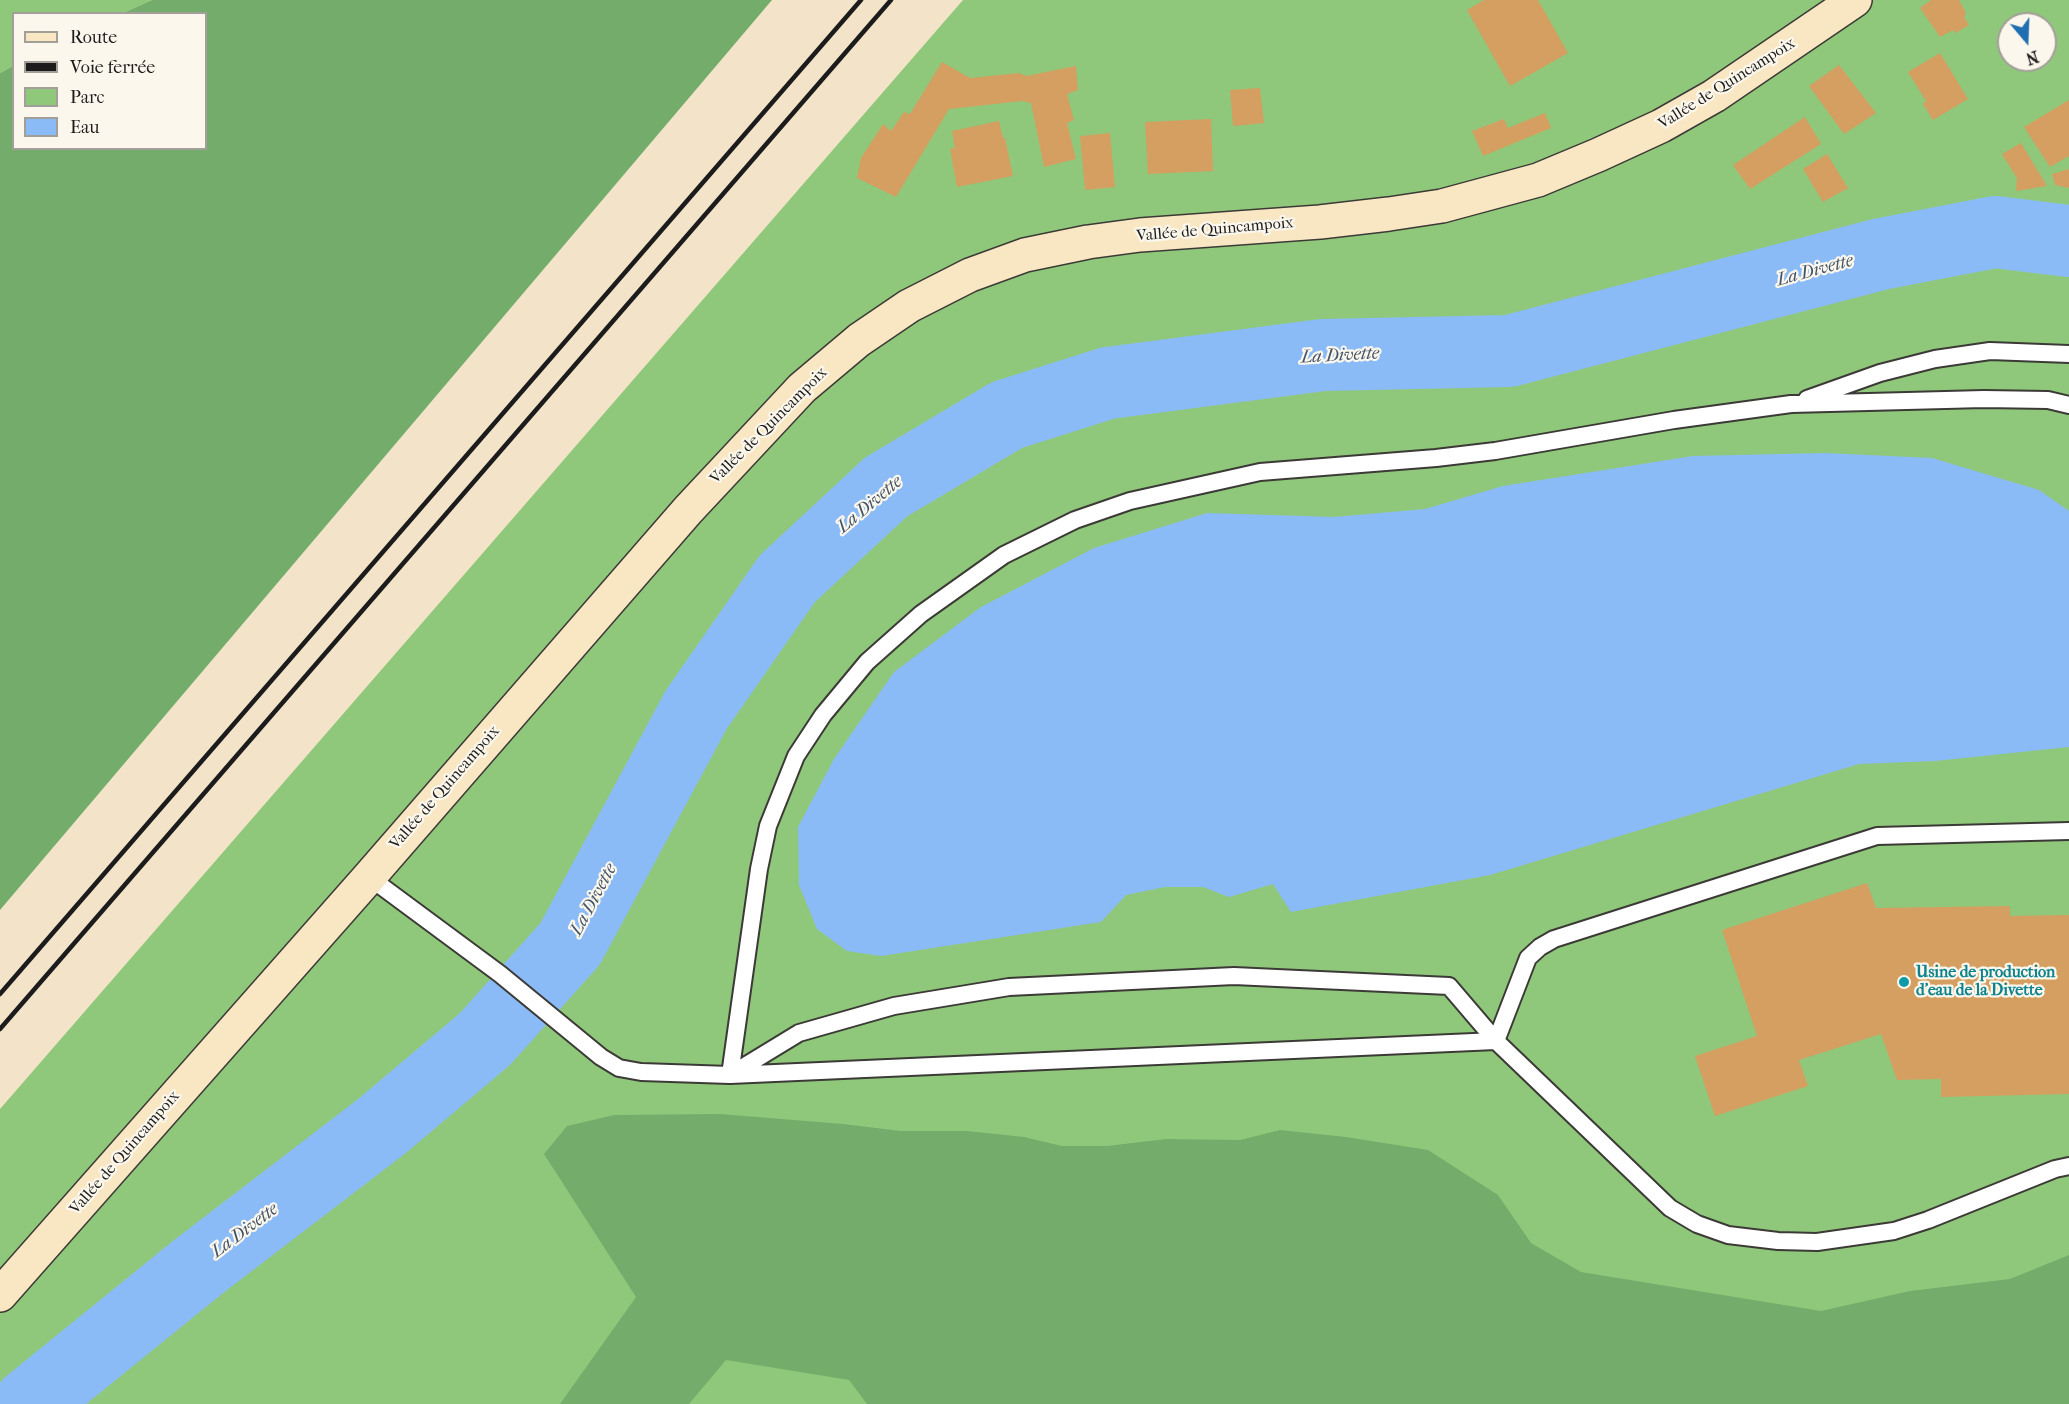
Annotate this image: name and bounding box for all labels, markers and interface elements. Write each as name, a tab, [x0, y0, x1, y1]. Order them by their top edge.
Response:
legend	[12, 12, 207, 150]
north arrow	[1997, 12, 2057, 72]
text: Route	[70, 27, 117, 48]
street label: Vallée de Quincampoix	[1655, 34, 1799, 134]
text: N	[2024, 47, 2041, 69]
text: Voie ferrée	[70, 57, 155, 78]
text: Parc	[70, 87, 105, 108]
text: Eau	[70, 117, 99, 138]
street label: Vallée de Quincampoix	[1136, 214, 1294, 246]
water label: La Divette	[1774, 250, 1856, 292]
water label: La Divette	[1300, 343, 1380, 369]
street label: Vallée de Quincampoix	[706, 363, 832, 489]
water label: La Divette	[833, 472, 907, 538]
street label: Vallée de Quincampoix	[386, 722, 504, 854]
water label: La Divette	[566, 860, 622, 940]
place label: Usine de production d'eau de la Divette	[1916, 963, 2055, 1001]
marker: Usine de production d'eau de la Divette	[1897, 975, 1911, 989]
street label: Vallée de Quincampoix	[66, 1087, 184, 1219]
water label: La Divette	[207, 1199, 283, 1263]

